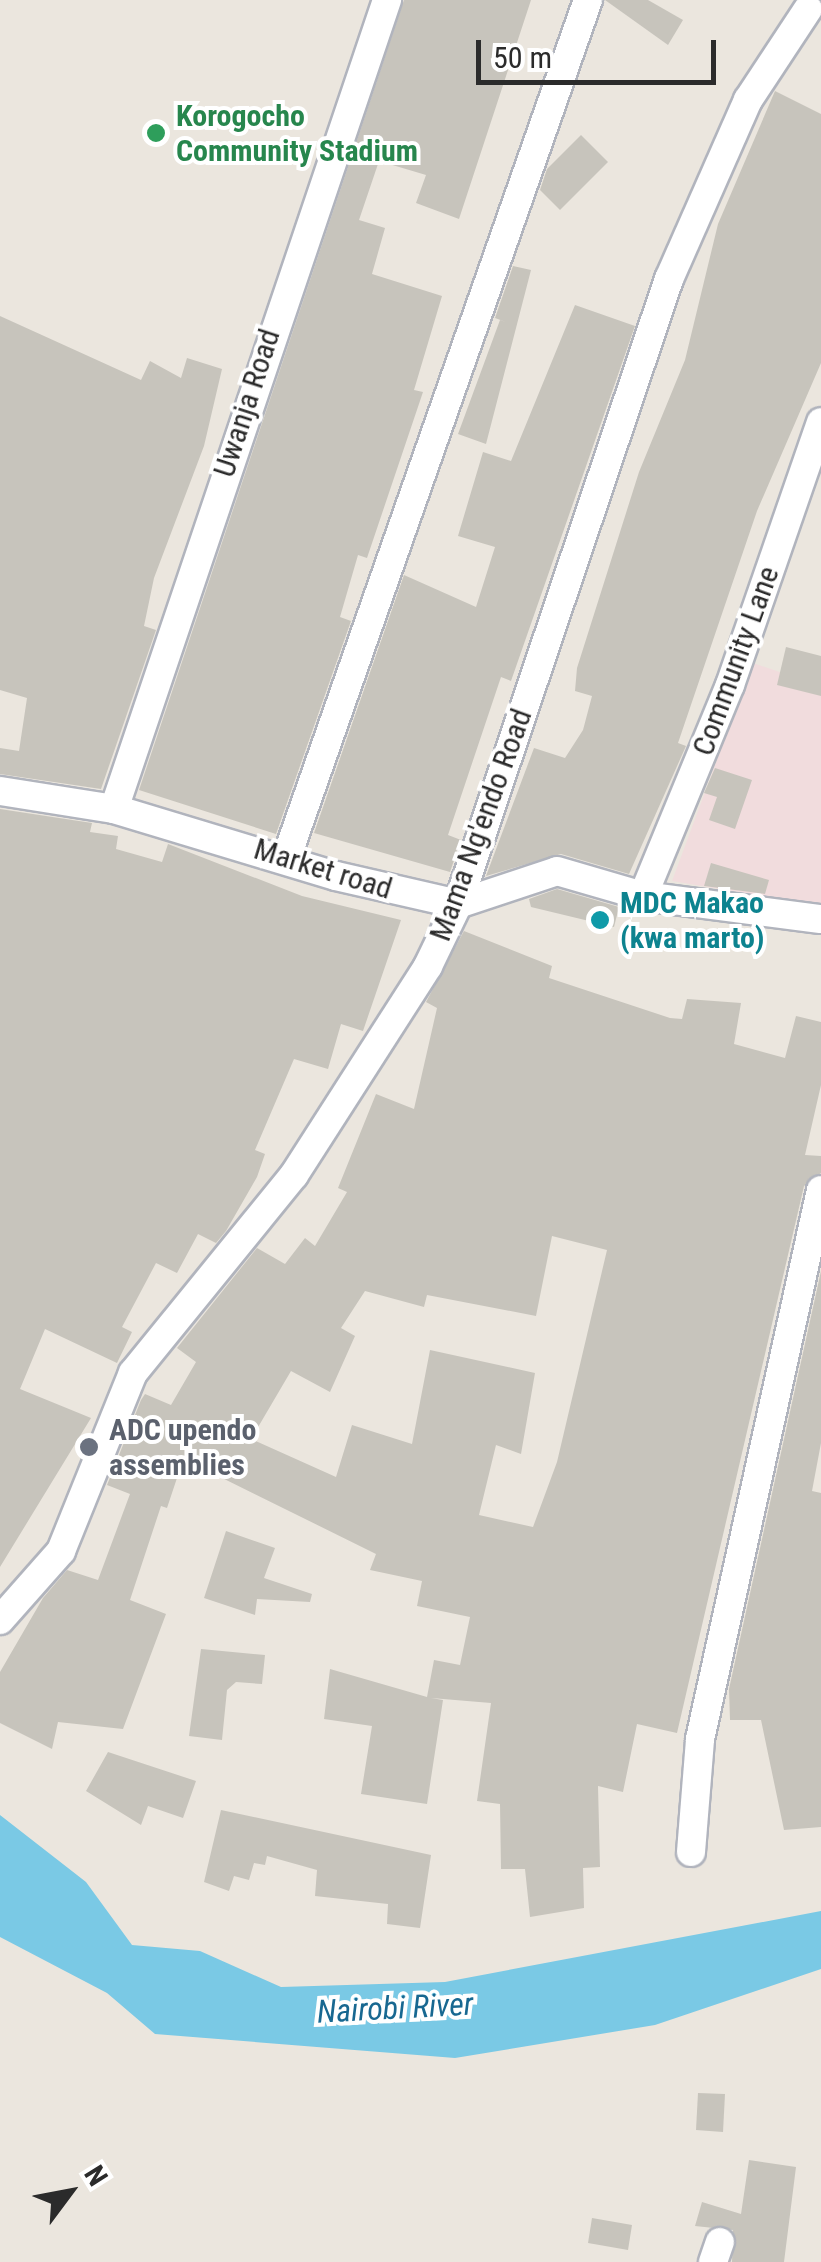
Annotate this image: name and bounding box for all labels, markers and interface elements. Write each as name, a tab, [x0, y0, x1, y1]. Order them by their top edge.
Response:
scale bar	[481, 20, 721, 82]
text: 50 m	[493, 40, 552, 75]
place label: Korogocho Community Stadium	[176, 98, 418, 168]
marker: Korogocho Community Stadium	[145, 122, 167, 144]
street label: Uwanja Road	[206, 324, 288, 482]
street label: Community Lane	[685, 562, 787, 760]
street label: Mama Ng'endo Road	[422, 704, 540, 946]
street label: Market road	[250, 831, 396, 907]
place label: MDC Makao (kwa marto)	[620, 885, 765, 956]
marker: MDC Makao (kwa marto)	[589, 909, 611, 931]
place label: ADC upendo assemblies	[109, 1412, 256, 1482]
marker: ADC upendo assemblies	[78, 1436, 100, 1458]
water label: Nairobi River	[316, 1985, 474, 2031]
north arrow	[20, 2142, 120, 2242]
text: N	[77, 2160, 114, 2192]

